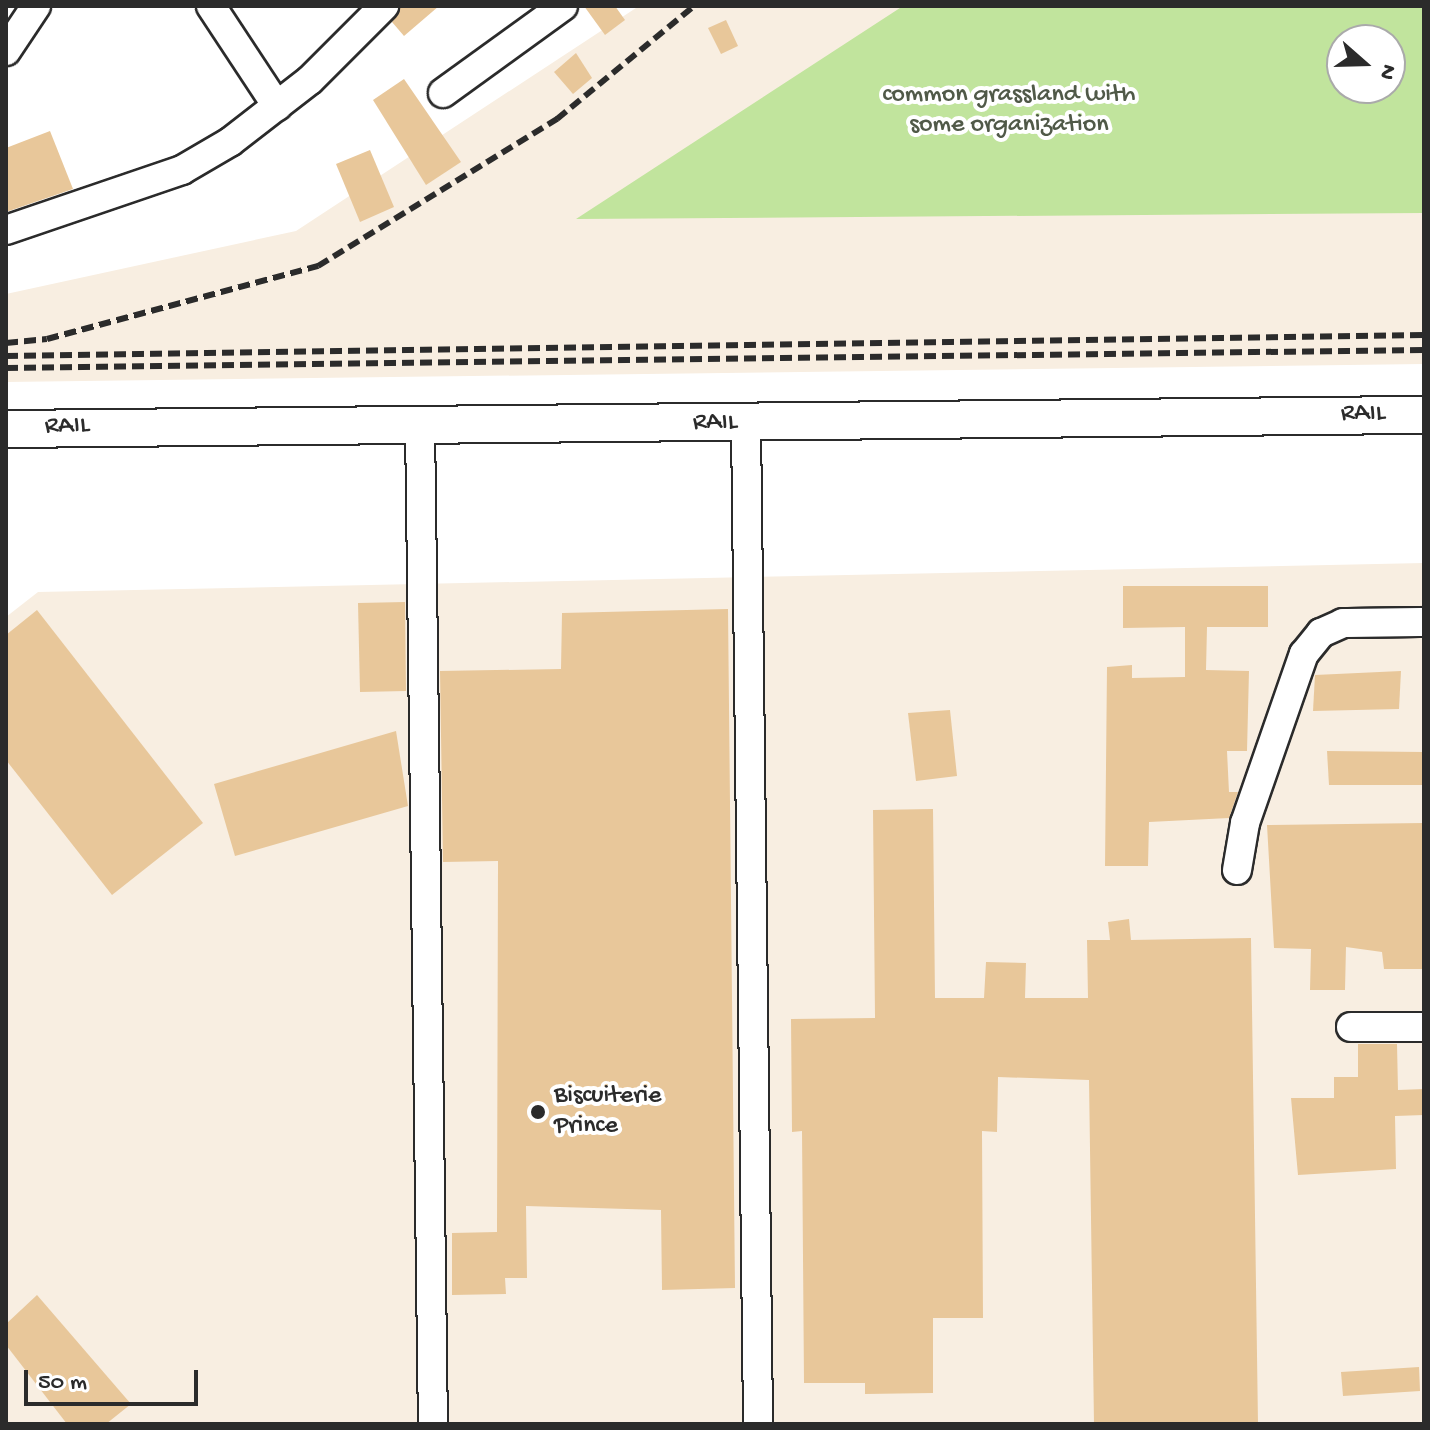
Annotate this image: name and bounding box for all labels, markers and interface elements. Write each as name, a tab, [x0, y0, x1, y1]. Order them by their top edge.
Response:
north arrow	[1326, 24, 1406, 104]
text: N	[1372, 60, 1401, 83]
park label: common grassland with some organization	[882, 80, 1136, 142]
street label: RAIL	[1341, 399, 1385, 431]
street label: RAIL	[693, 408, 737, 440]
street label: RAIL	[44, 411, 90, 443]
place label: Biscuiterie Prince	[554, 1081, 661, 1142]
marker: Biscuiterie Prince	[529, 1103, 547, 1121]
scale bar	[28, 1354, 202, 1404]
text: 50 m	[38, 1369, 87, 1398]

